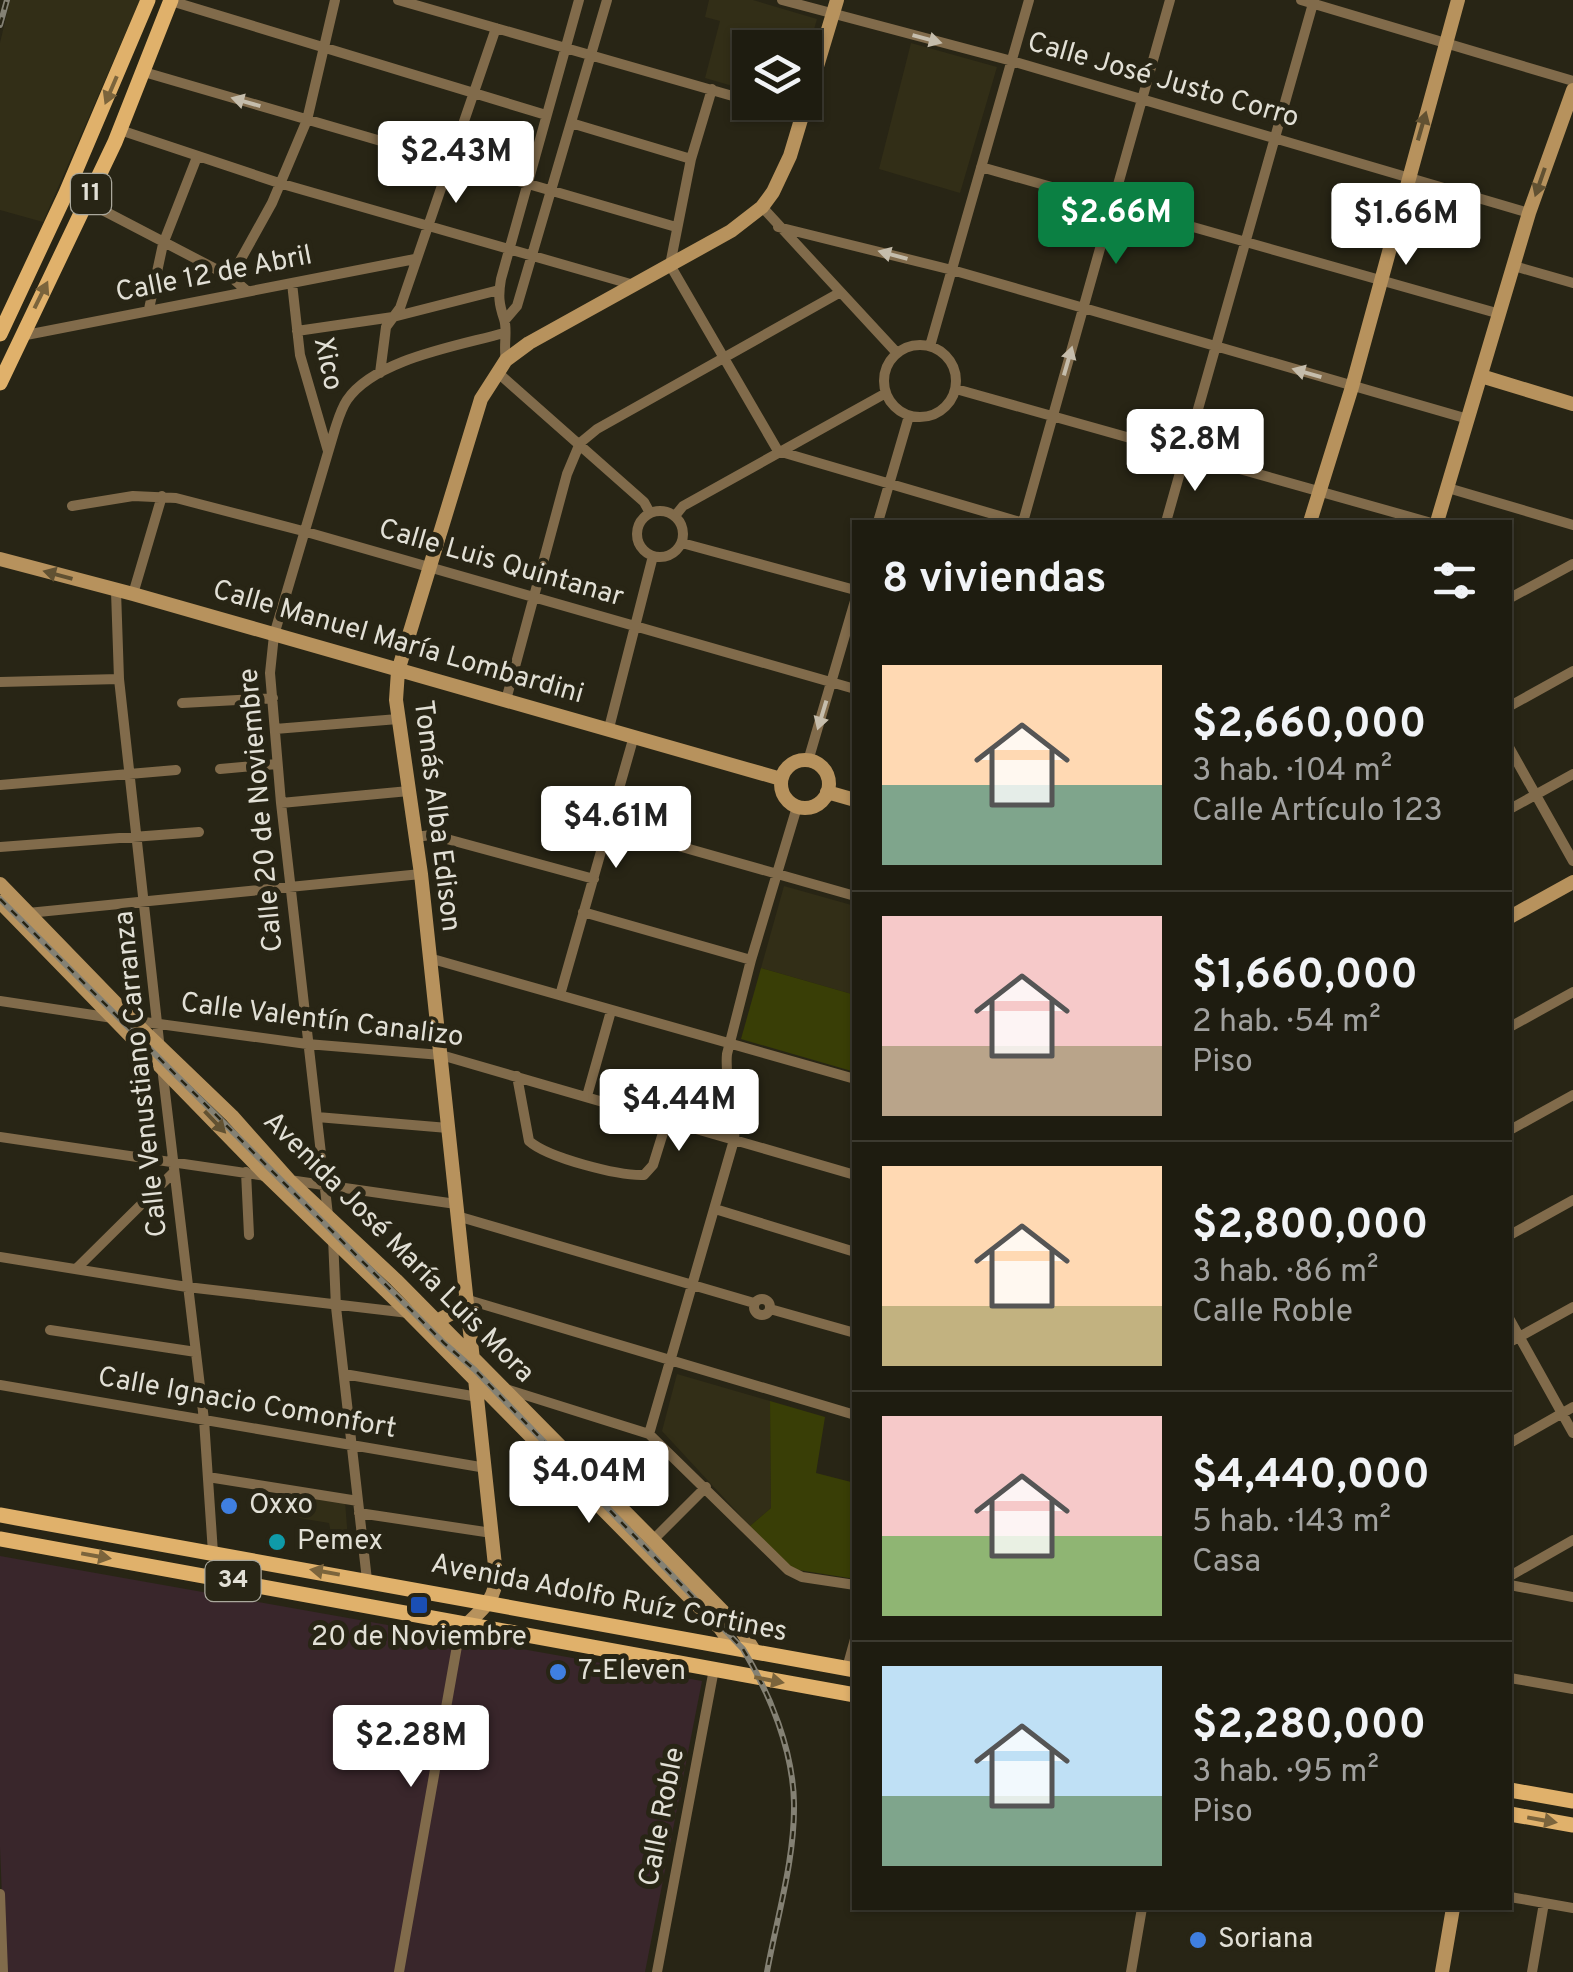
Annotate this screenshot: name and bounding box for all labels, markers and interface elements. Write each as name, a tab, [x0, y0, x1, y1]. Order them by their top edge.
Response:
street label: Calle José Justo Corro	[1023, 25, 1303, 137]
map controls	[732, 30, 822, 120]
button: layers	[732, 30, 822, 120]
one-way arrow	[912, 32, 943, 48]
one-way arrow	[103, 75, 119, 105]
one-way arrow	[230, 94, 261, 110]
one-way arrow	[1415, 110, 1430, 140]
pin: $2.43M	[375, 121, 537, 206]
text: $2.43M	[400, 133, 512, 173]
one-way arrow	[1531, 167, 1546, 197]
road number: 11	[71, 174, 111, 214]
pin: $2.66M	[1035, 182, 1197, 267]
pin: $1.66M	[1325, 183, 1487, 268]
text: $2.66M	[1060, 194, 1172, 234]
text: $1.66M	[1353, 195, 1459, 235]
street label: Calle 12 de Abril	[113, 238, 315, 312]
one-way arrow	[877, 246, 908, 262]
one-way arrow	[33, 280, 50, 309]
street label: Xico	[304, 334, 350, 394]
one-way arrow	[1061, 345, 1076, 376]
one-way arrow	[1291, 365, 1321, 380]
pin: $2.8M	[1125, 409, 1265, 494]
text: $2.8M	[1149, 421, 1241, 461]
street label: Calle Luis Quintanar	[374, 512, 628, 616]
icon: filters	[1427, 553, 1482, 608]
text: 8 viviendas	[882, 554, 1106, 607]
one-way arrow	[42, 567, 73, 583]
street label: Calle Manuel María Lombardini	[208, 573, 588, 713]
street label: Calle 20 de Noviembre	[232, 666, 292, 954]
street label: Tomás Alba Edison	[404, 698, 468, 934]
text: $2,660,000	[1192, 699, 1426, 752]
one-way arrow	[814, 700, 829, 730]
icon: home	[962, 705, 1082, 825]
text: 3 hab. · 104 m²	[1192, 752, 1392, 792]
pin: $4.61M	[535, 786, 697, 871]
text: Calle Artículo 123	[1192, 792, 1443, 832]
text: $4.61M	[563, 798, 669, 838]
street label: Calle Venustiano Carranza	[107, 909, 177, 1239]
text: $1,660,000	[1192, 950, 1418, 1003]
icon: home	[962, 956, 1082, 1076]
street label: Calle Valentín Canalizo	[178, 986, 466, 1056]
text: 2 hab. · 54 m²	[1192, 1003, 1381, 1043]
text: Piso	[1192, 1043, 1253, 1083]
pin: $4.44M	[598, 1069, 760, 1154]
text: $4.44M	[622, 1081, 736, 1121]
street label: Avenida José María Luis Mora	[255, 1105, 541, 1391]
one-way arrow	[202, 1109, 226, 1133]
text: $2,800,000	[1192, 1200, 1428, 1253]
icon: home	[962, 1206, 1082, 1326]
text: 3 hab. · 86 m²	[1192, 1253, 1379, 1293]
text: Calle Roble	[1192, 1293, 1353, 1333]
street label: Calle Ignacio Comonfort	[95, 1360, 399, 1448]
pin: $4.04M	[508, 1441, 670, 1526]
text: $4,440,000	[1192, 1450, 1430, 1503]
text: $4.04M	[531, 1453, 647, 1493]
icon: home	[962, 1456, 1082, 1576]
place label: Oxxo	[249, 1488, 313, 1524]
marker: Oxxo	[218, 1495, 240, 1517]
text: 5 hab. · 143 m²	[1192, 1503, 1391, 1543]
place label: Pemex	[297, 1524, 383, 1560]
marker: Pemex	[266, 1531, 288, 1553]
text: Casa	[1192, 1543, 1261, 1583]
street label: Avenida Adolfo Ruíz Cortines	[428, 1547, 790, 1651]
one-way arrow	[81, 1549, 112, 1564]
road number: 34	[206, 1561, 260, 1601]
one-way arrow	[309, 1564, 340, 1579]
marker: 20 de Noviembre	[408, 1594, 430, 1616]
place label: 20 de Noviembre	[311, 1620, 527, 1656]
place label: 7-Eleven	[578, 1654, 686, 1690]
marker: 7-Eleven	[547, 1661, 569, 1683]
one-way arrow	[754, 1672, 785, 1688]
text: $2,280,000	[1192, 1700, 1426, 1753]
pin: $2.28M	[330, 1705, 492, 1790]
icon: home	[962, 1706, 1082, 1826]
text: $2.28M	[355, 1717, 467, 1757]
street label: Calle Roble	[632, 1744, 694, 1890]
text: 3 hab. · 95 m²	[1192, 1753, 1379, 1793]
text: Piso	[1192, 1793, 1253, 1833]
one-way arrow	[1526, 1813, 1558, 1828]
place label: Soriana	[1218, 1922, 1313, 1958]
marker: Soriana	[1187, 1929, 1209, 1951]

